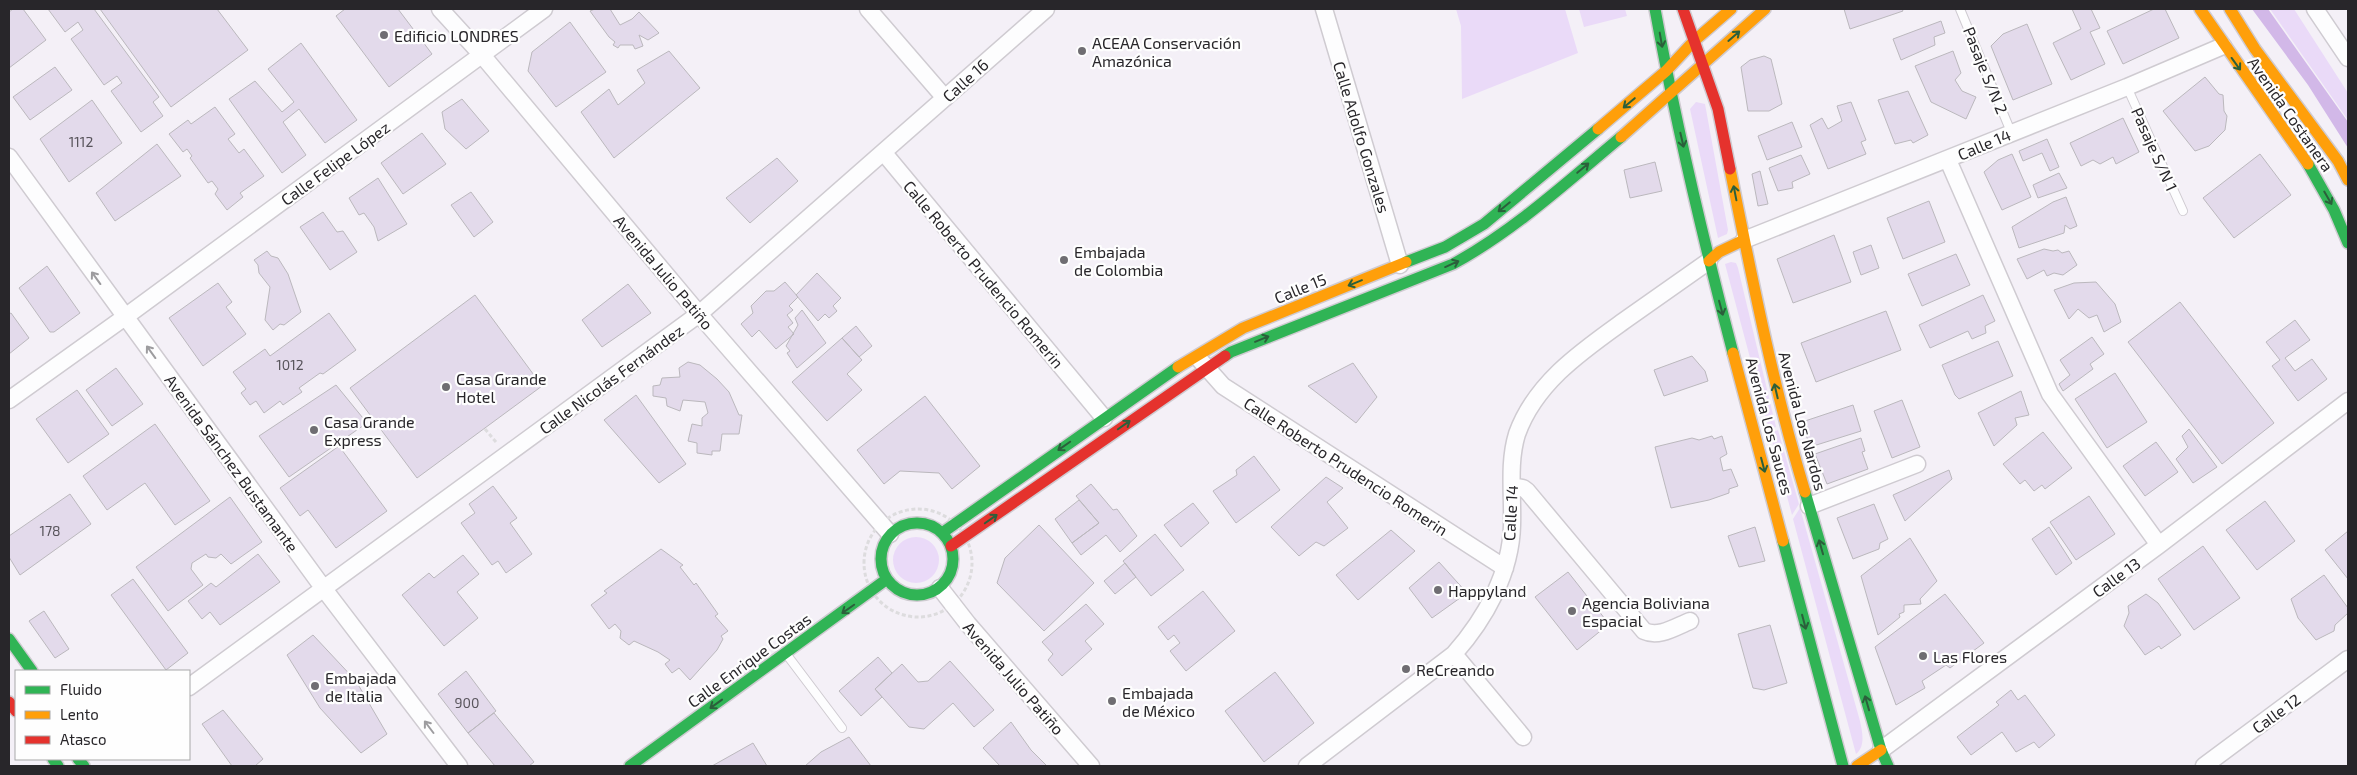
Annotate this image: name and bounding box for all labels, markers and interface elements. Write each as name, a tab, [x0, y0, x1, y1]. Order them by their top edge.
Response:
street label: Pasaje S/N 2	[1959, 24, 2012, 117]
place label: Edificio LONDRES	[394, 26, 519, 45]
marker: Edificio LONDRES	[378, 29, 390, 41]
one-way arrow	[1727, 31, 1740, 42]
one-way arrow	[1656, 32, 1666, 48]
place label: ACEAA Conservación Amazónica	[1092, 33, 1241, 70]
marker: ACEAA Conservación Amazónica	[1076, 45, 1088, 57]
street label: Avenida Costanera	[2244, 53, 2338, 175]
street label: Calle 16	[938, 55, 992, 105]
one-way arrow	[2231, 57, 2241, 71]
street label: Calle Adolfo Gonzales	[1330, 59, 1394, 215]
one-way arrow	[1623, 97, 1636, 109]
street label: Pasaje S/N 1	[2127, 104, 2182, 194]
street label: Calle Felipe López	[277, 117, 393, 209]
street label: Calle 14	[1955, 124, 2014, 164]
one-way arrow	[1678, 132, 1687, 148]
house number: 1112	[69, 133, 93, 150]
one-way arrow	[1576, 163, 1589, 174]
street label: Calle Roberto Prudencio Romerin	[900, 176, 1068, 372]
one-way arrow	[1730, 185, 1739, 201]
one-way arrow	[2324, 190, 2334, 204]
one-way arrow	[1498, 201, 1511, 212]
street label: Avenida Julio Patiño	[611, 211, 717, 333]
place label: Embajada de Colombia	[1074, 242, 1163, 279]
marker: Embajada de Colombia	[1058, 254, 1070, 266]
one-way arrow	[1444, 258, 1459, 268]
street label: Calle 15	[1271, 269, 1329, 307]
one-way arrow	[91, 272, 102, 285]
one-way arrow	[1348, 279, 1363, 288]
one-way arrow	[1717, 299, 1727, 315]
street label: Calle Nicolás Fernández	[535, 320, 687, 438]
one-way arrow	[1254, 334, 1269, 344]
one-way arrow	[145, 346, 156, 359]
street label: Avenida Los Nardos	[1775, 349, 1831, 493]
street label: Avenida Los Sauces	[1742, 355, 1798, 497]
house number: 1012	[276, 356, 304, 373]
place label: Casa Grande Hotel	[456, 369, 547, 406]
street label: Avenida Sánchez Bustamante	[161, 371, 303, 555]
marker: Casa Grande Hotel	[440, 381, 452, 393]
one-way arrow	[1771, 383, 1780, 399]
street label: Calle Roberto Prudencio Romerin	[1241, 393, 1451, 539]
place label: Casa Grande Express	[324, 412, 415, 449]
one-way arrow	[1117, 420, 1131, 430]
marker: Casa Grande Express	[308, 424, 320, 436]
one-way arrow	[1057, 441, 1071, 451]
one-way arrow	[1759, 456, 1768, 472]
street label: Calle 14	[1499, 484, 1521, 541]
one-way arrow	[984, 514, 998, 524]
house number: 178	[39, 522, 61, 539]
one-way arrow	[1816, 539, 1825, 555]
street label: Calle 13	[2088, 553, 2144, 601]
place label: Happyland	[1448, 581, 1526, 600]
marker: Happyland	[1432, 584, 1444, 596]
place label: Agencia Boliviana Espacial	[1582, 593, 1710, 630]
one-way arrow	[841, 604, 855, 614]
marker: Agencia Boliviana Espacial	[1566, 605, 1578, 617]
street label: Calle Enrique Costas	[684, 609, 814, 711]
one-way arrow	[1800, 613, 1810, 629]
street label: Avenida Julio Patiño	[960, 618, 1068, 738]
place label: Las Flores	[1933, 647, 2007, 666]
marker: Las Flores	[1917, 650, 1929, 662]
place label: ReCreando	[1416, 660, 1495, 679]
marker: ReCreando	[1400, 663, 1412, 675]
place label: Embajada de Italia	[325, 668, 397, 705]
legend	[15, 670, 190, 760]
text: Fluido	[60, 680, 102, 698]
marker: Embajada de Italia	[309, 680, 321, 692]
place label: Embajada de México	[1122, 683, 1195, 720]
street label: Calle 12	[2248, 689, 2304, 737]
house number: 900	[455, 694, 479, 711]
marker: Embajada de México	[1106, 695, 1118, 707]
one-way arrow	[1861, 695, 1871, 711]
one-way arrow	[709, 699, 723, 709]
text: Lento	[60, 705, 99, 723]
one-way arrow	[424, 721, 435, 734]
text: Atasco	[60, 730, 106, 748]

